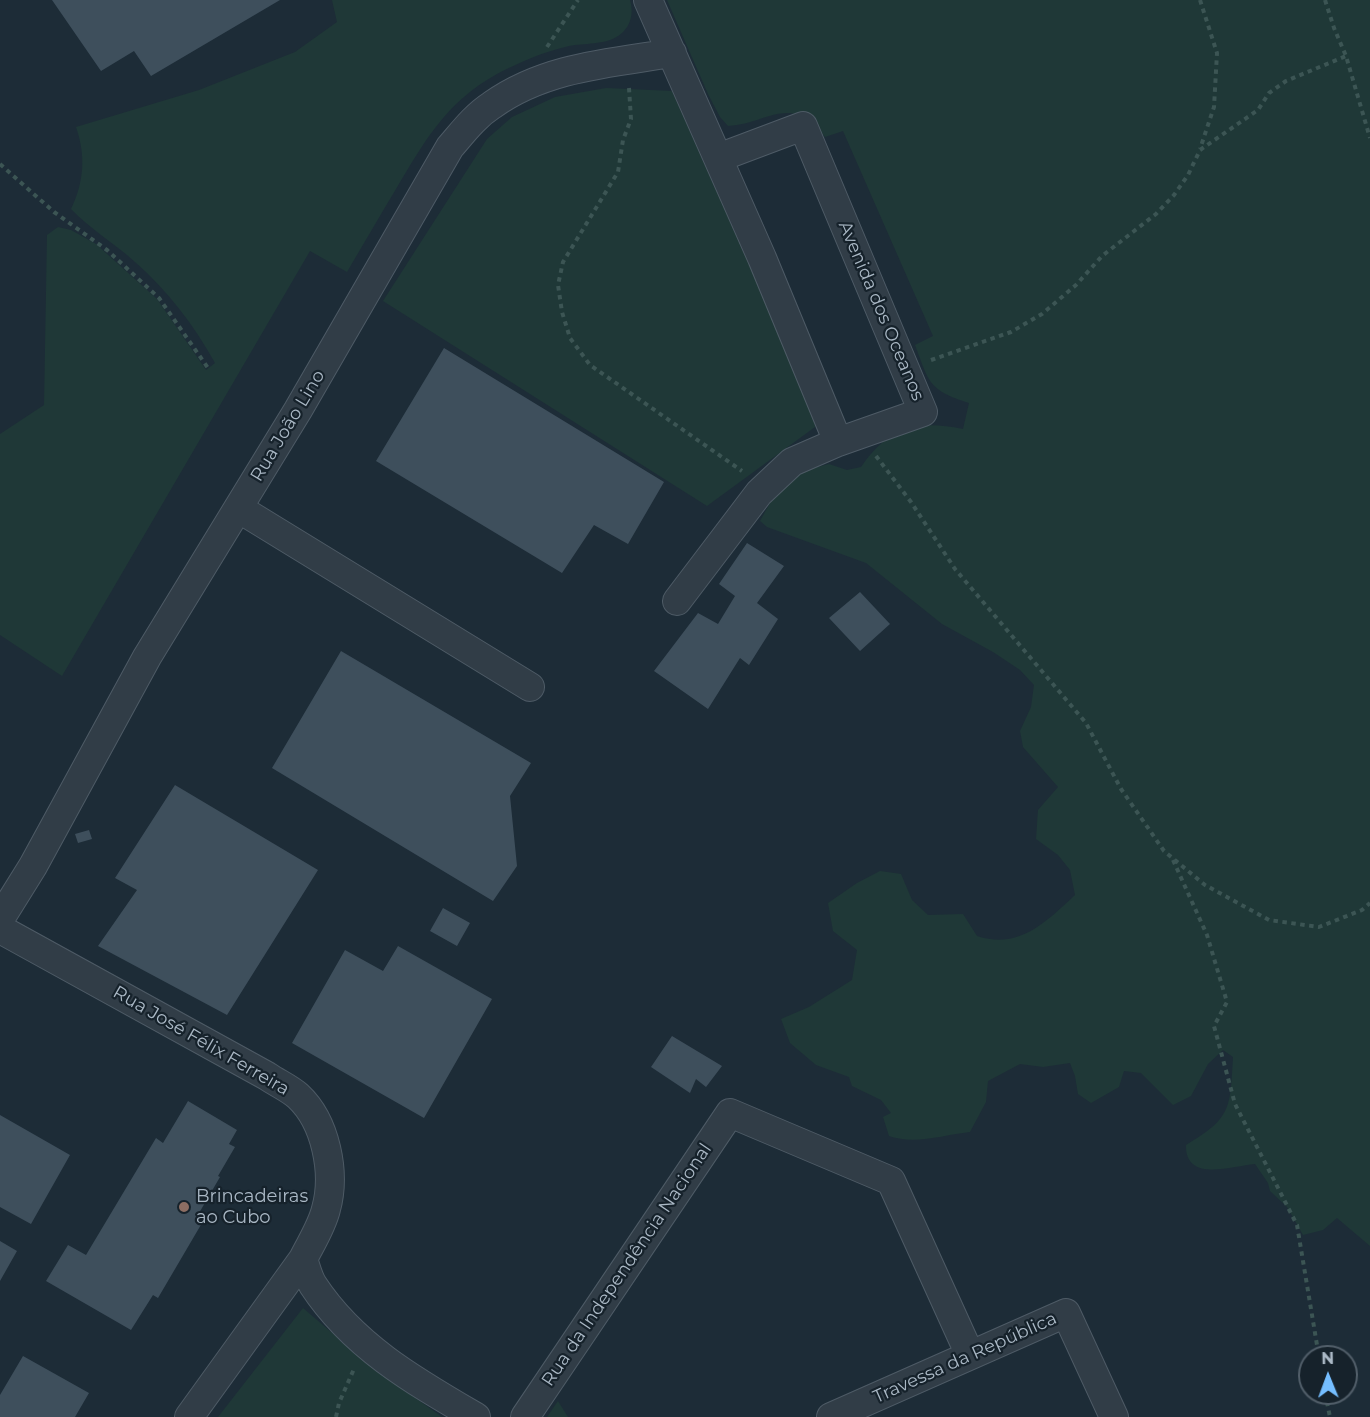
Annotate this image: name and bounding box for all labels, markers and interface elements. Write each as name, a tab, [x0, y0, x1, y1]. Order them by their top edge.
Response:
street label: Avenida dos Oceanos	[833, 218, 929, 404]
street label: Rua João Lino	[246, 366, 330, 486]
street label: Rua José Félix Ferreira	[109, 982, 293, 1100]
street label: Rua da Independência Nacional	[537, 1139, 717, 1391]
place label: Brincadeiras ao Cubo	[196, 1186, 308, 1228]
marker: Brincadeiras ao Cubo	[177, 1200, 191, 1214]
street label: Travessa da República	[870, 1308, 1060, 1408]
north arrow	[1298, 1345, 1358, 1405]
text: N	[1321, 1349, 1334, 1368]

